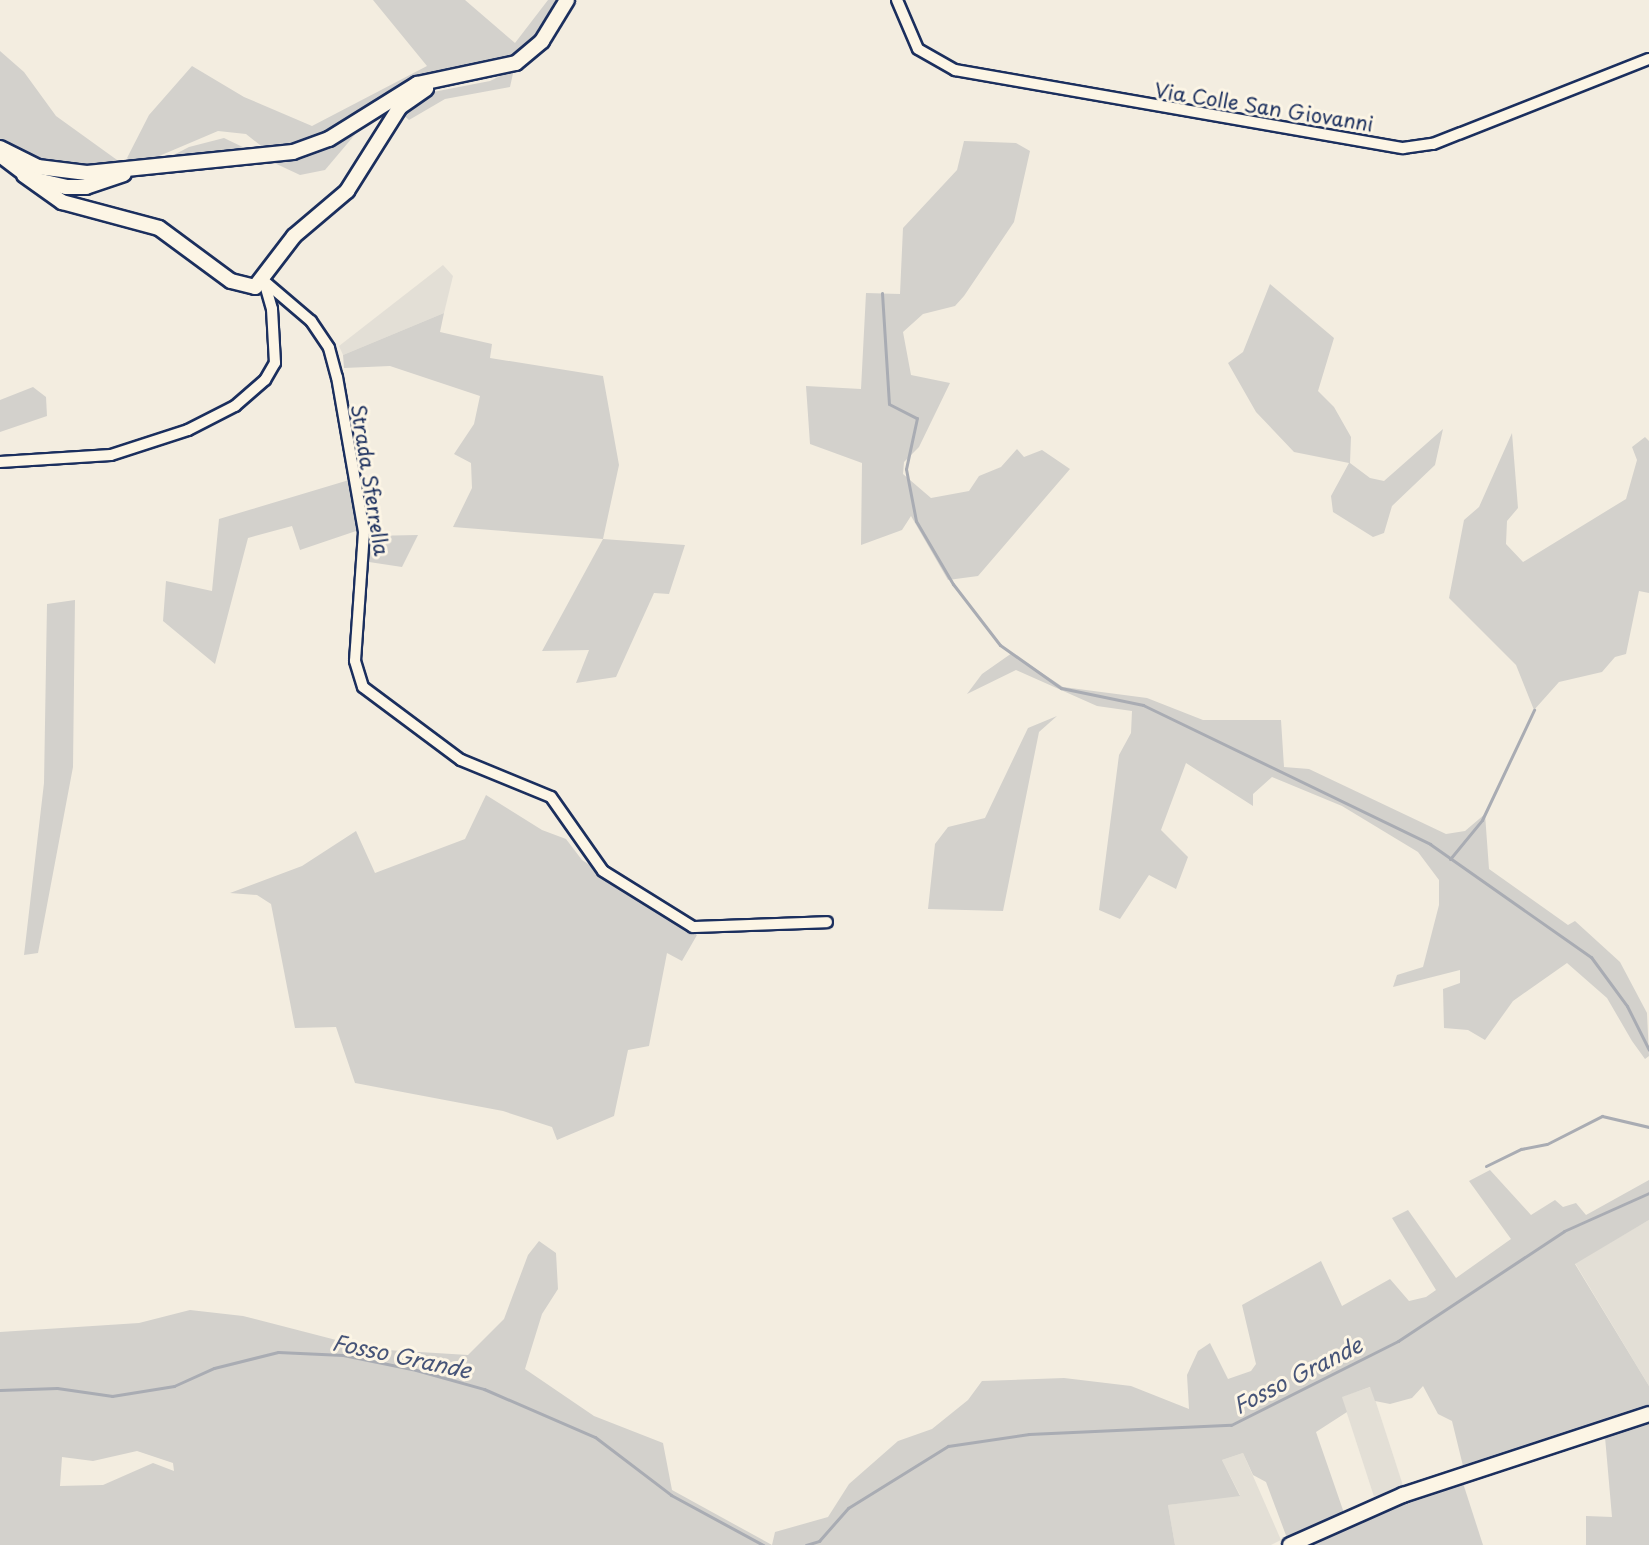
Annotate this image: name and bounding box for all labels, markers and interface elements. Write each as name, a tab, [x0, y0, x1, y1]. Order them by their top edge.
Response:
street label: Via Colle San Giovanni	[1152, 78, 1376, 136]
street label: Strada Sferrella	[346, 402, 394, 558]
water label: Fosso Grande	[330, 1327, 474, 1383]
water label: Fosso Grande	[1228, 1330, 1366, 1418]

